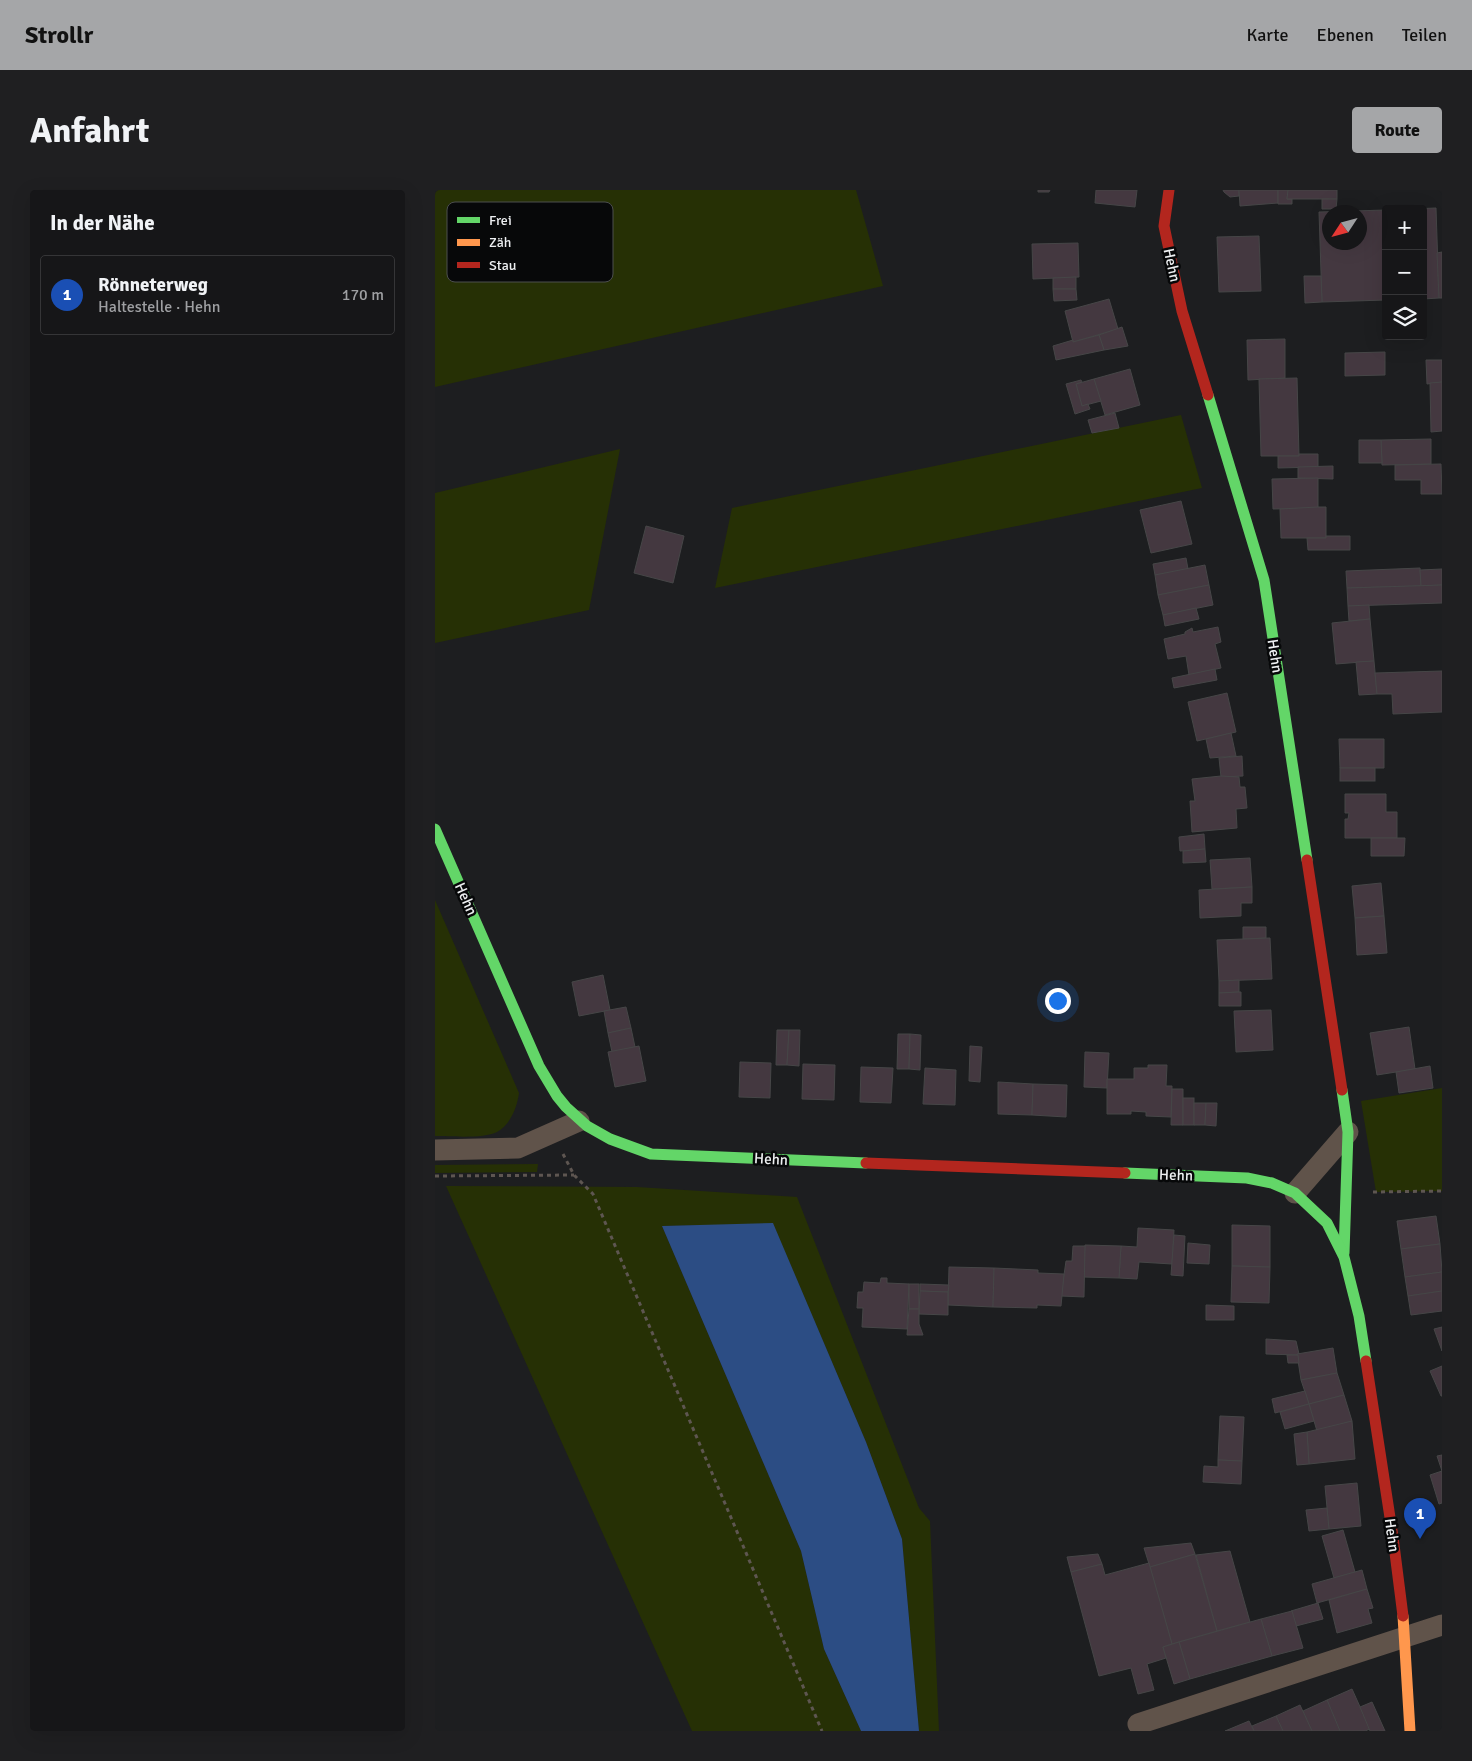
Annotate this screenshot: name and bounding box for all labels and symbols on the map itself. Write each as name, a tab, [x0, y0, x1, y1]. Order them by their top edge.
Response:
legend	[447, 202, 613, 282]
north arrow	[1322, 205, 1367, 250]
text: Frei	[489, 212, 512, 229]
text: Zäh	[489, 234, 511, 251]
street label: Hehn	[1160, 247, 1184, 283]
text: Stau	[489, 257, 516, 274]
street label: Hehn	[1263, 638, 1287, 674]
street label: Hehn	[451, 880, 481, 918]
your location	[1045, 988, 1071, 1014]
street label: Hehn	[754, 1149, 788, 1169]
street label: Hehn	[1159, 1165, 1193, 1185]
pin: 1	[1404, 1498, 1436, 1539]
street label: Hehn	[1381, 1517, 1403, 1553]

